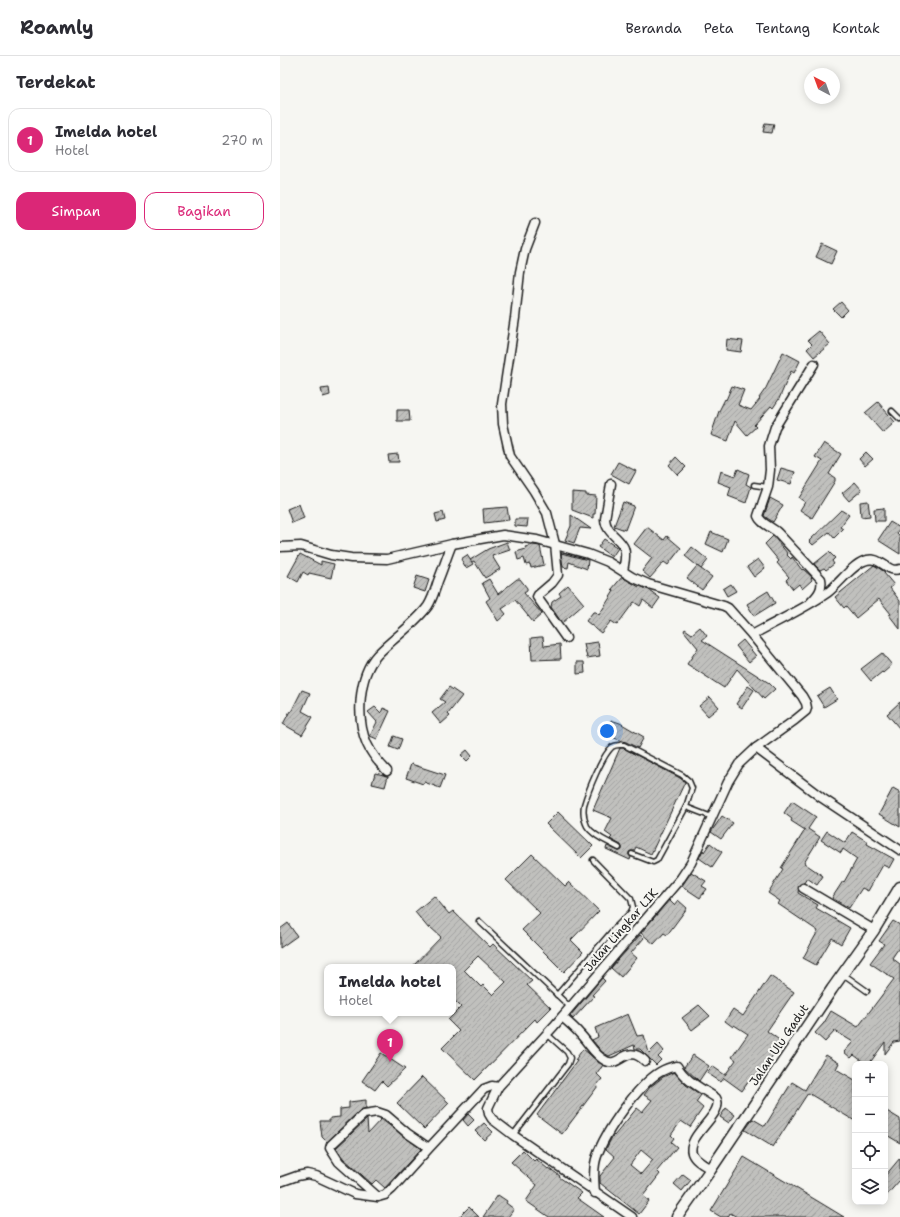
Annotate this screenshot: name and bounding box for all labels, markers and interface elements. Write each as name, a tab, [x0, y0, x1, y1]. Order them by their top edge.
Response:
text: Roamly	[20, 15, 94, 40]
text: Beranda	[625, 19, 682, 37]
text: Peta	[704, 19, 734, 37]
text: Tentang	[756, 19, 810, 37]
text: Kontak	[832, 19, 880, 37]
north arrow	[804, 68, 840, 104]
text: Terdekat	[16, 71, 96, 93]
text: Imelda hotel	[55, 122, 157, 142]
text: 1	[27, 132, 33, 149]
text: 270 m	[221, 132, 263, 149]
text: Hotel	[55, 142, 89, 159]
button: Simpan	[16, 192, 136, 230]
button: Bagikan	[144, 192, 264, 230]
your location	[597, 721, 617, 741]
street label: Jalan Lingkar LIK	[580, 885, 662, 975]
popup	[324, 964, 456, 1016]
text: Imelda hotel	[339, 972, 441, 992]
text: Hotel	[339, 992, 373, 1009]
street label: Jalan Ulu Gadut	[746, 1001, 812, 1089]
pin: 1	[377, 1029, 403, 1062]
map controls	[852, 1061, 888, 1205]
button: +	[852, 1061, 888, 1097]
button: −	[852, 1097, 888, 1133]
button: locate	[852, 1133, 888, 1169]
button: layers	[852, 1169, 888, 1205]

